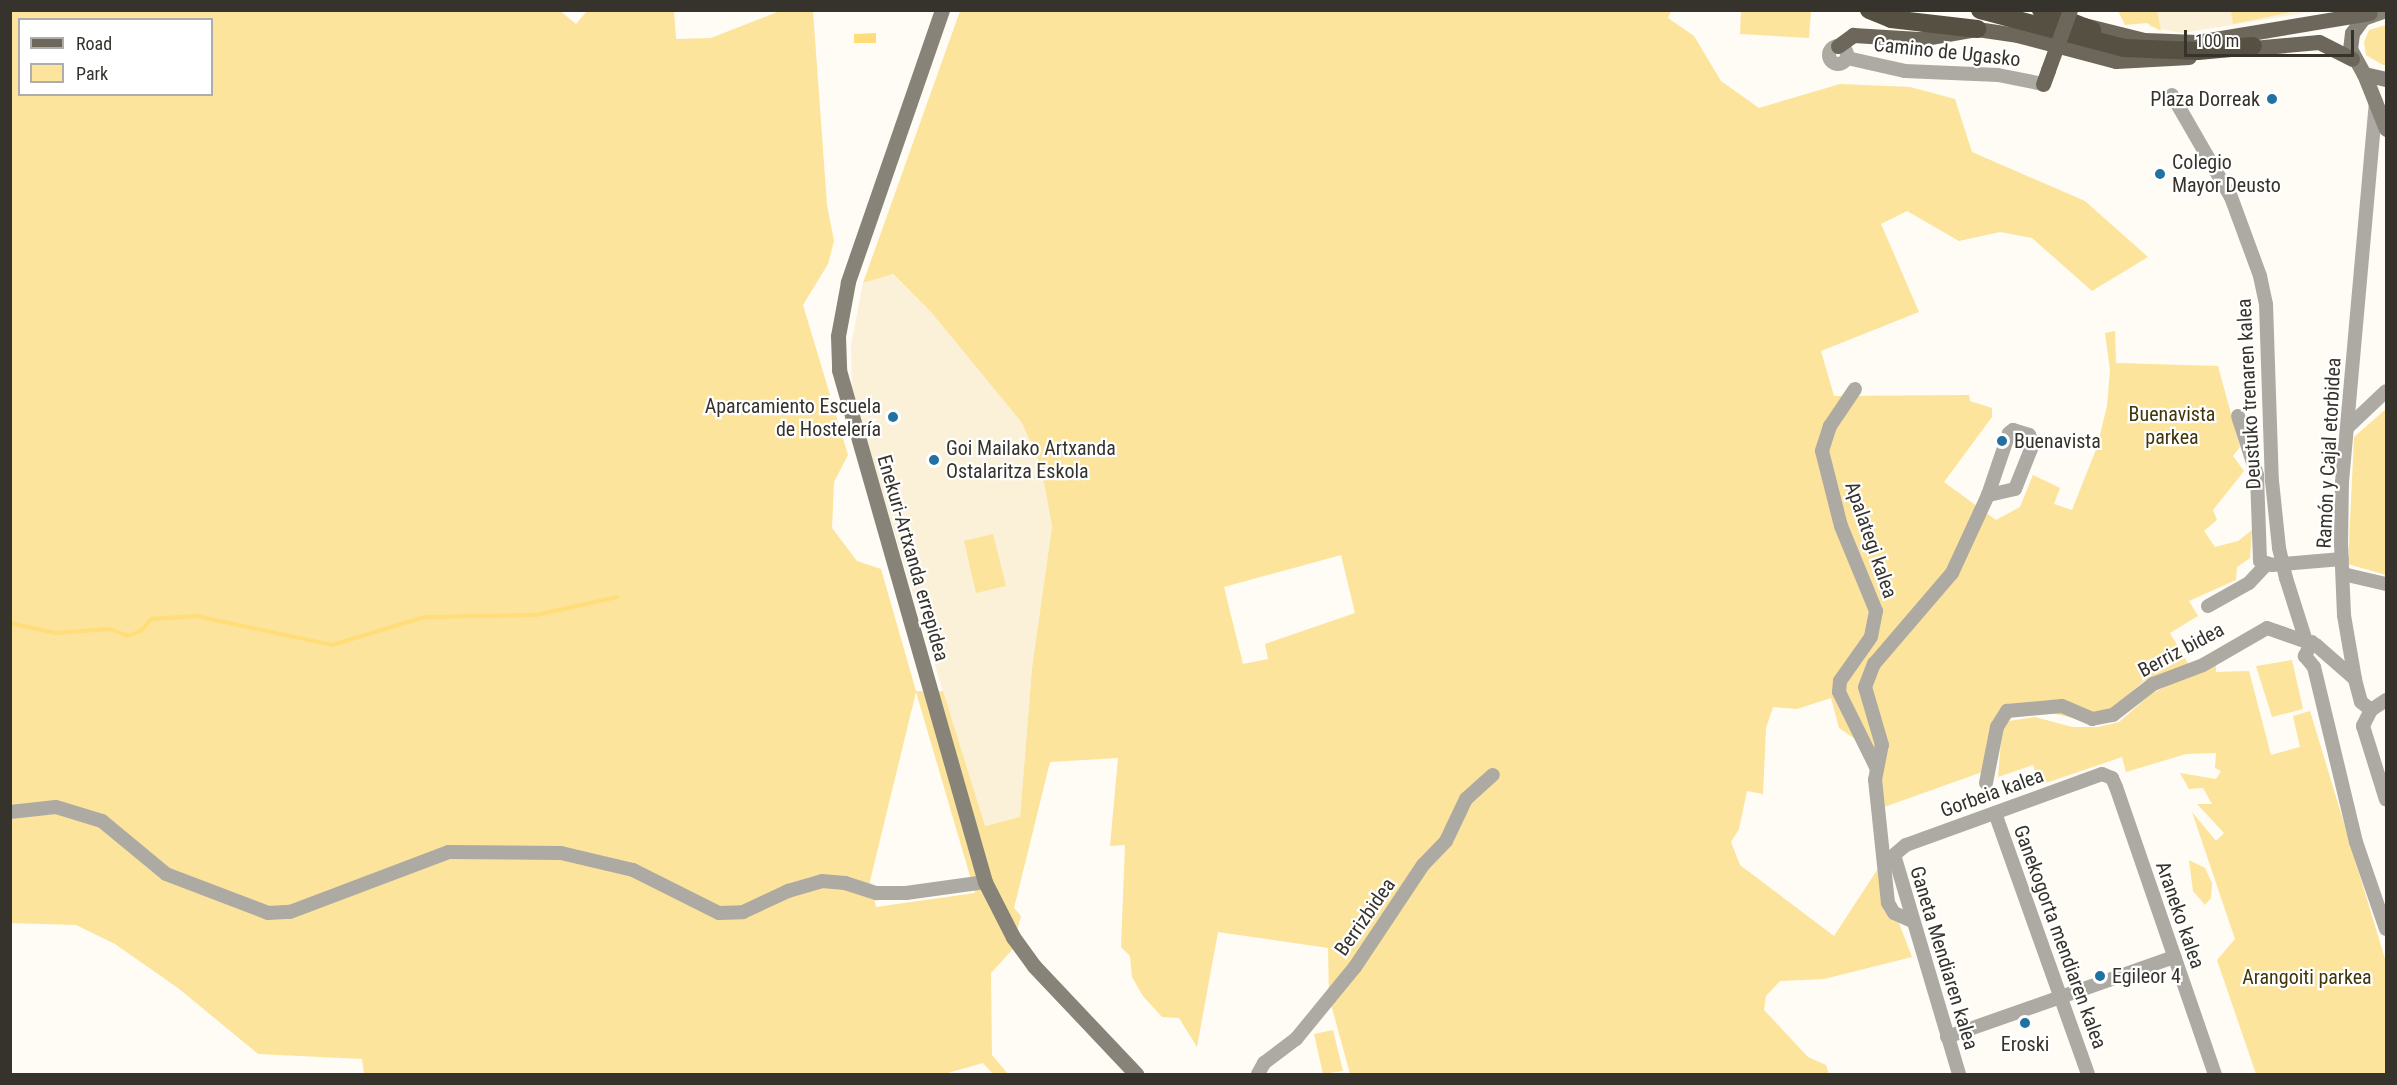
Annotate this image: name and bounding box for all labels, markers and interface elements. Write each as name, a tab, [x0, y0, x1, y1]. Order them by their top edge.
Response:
legend	[18, 18, 213, 96]
scale bar	[2187, 18, 2356, 56]
text: 100 m	[2195, 30, 2239, 51]
street label: Camino de Ugasko	[1872, 32, 2022, 72]
text: Road	[76, 33, 112, 54]
text: Park	[76, 63, 108, 84]
place label: Plaza Dorreak	[2150, 87, 2260, 111]
marker: Plaza Dorreak	[2265, 92, 2279, 106]
place label: Colegio Mayor Deusto	[2172, 150, 2281, 197]
marker: Colegio Mayor Deusto	[2153, 167, 2167, 181]
street label: Deustuko trenaren kalea	[2232, 298, 2266, 490]
street label: Ramón y Cajal etorbidea	[2312, 357, 2346, 549]
place label: Aparcamiento Escuela de Hostelería	[705, 394, 881, 441]
park label: Buenavista parkea	[2129, 403, 2215, 450]
marker: Aparcamiento Escuela de Hostelería	[886, 410, 900, 424]
place label: Buenavista	[2014, 429, 2101, 453]
marker: Buenavista	[1995, 434, 2009, 448]
place label: Goi Mailako Artxanda Ostalaritza Eskola	[946, 436, 1116, 483]
street label: Enekuri-Artxanda errepidea	[872, 452, 954, 664]
marker: Goi Mailako Artxanda Ostalaritza Eskola	[927, 453, 941, 467]
street label: Apalategi kalea	[1840, 479, 1902, 601]
street label: Berriz bidea	[2134, 617, 2228, 683]
street label: Gorbeia kalea	[1937, 763, 2047, 823]
street label: Ganekogorta mendiaren kalea	[2008, 822, 2112, 1052]
street label: Araneko kalea	[2150, 858, 2210, 972]
street label: Ganeta Mendiaren kalea	[1905, 863, 1983, 1053]
street label: Berrizbidea	[1330, 874, 1400, 960]
place label: Egileor 4	[2112, 964, 2181, 988]
park label: Arangoiti parkea	[2242, 965, 2372, 989]
marker: Egileor 4	[2093, 969, 2107, 983]
marker: Eroski	[2018, 1016, 2032, 1030]
place label: Eroski	[2001, 1032, 2049, 1056]

